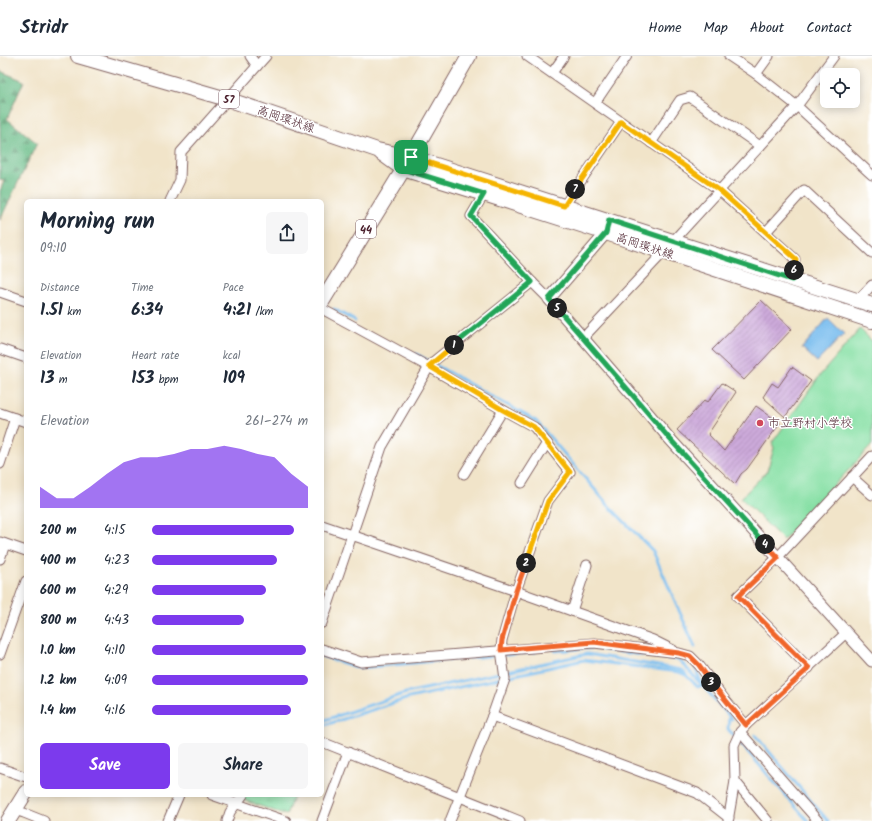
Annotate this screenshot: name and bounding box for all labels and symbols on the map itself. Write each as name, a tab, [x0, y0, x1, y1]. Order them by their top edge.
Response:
road number: 57	[219, 90, 239, 108]
street label: 高岡環状線	[254, 101, 317, 138]
pin	[394, 140, 428, 174]
pin: 7	[565, 179, 585, 199]
road number: 44	[356, 220, 376, 238]
street label: 高岡環状線	[613, 228, 676, 265]
pin: 6	[784, 260, 804, 280]
pin: 5	[547, 298, 567, 318]
pin: 1	[444, 335, 464, 355]
place label: 市立野村小学校	[768, 414, 852, 433]
marker: 市立野村小学校	[755, 418, 765, 428]
pin: 4	[755, 534, 775, 554]
pin: 2	[516, 553, 536, 573]
pin: 3	[701, 672, 721, 692]

